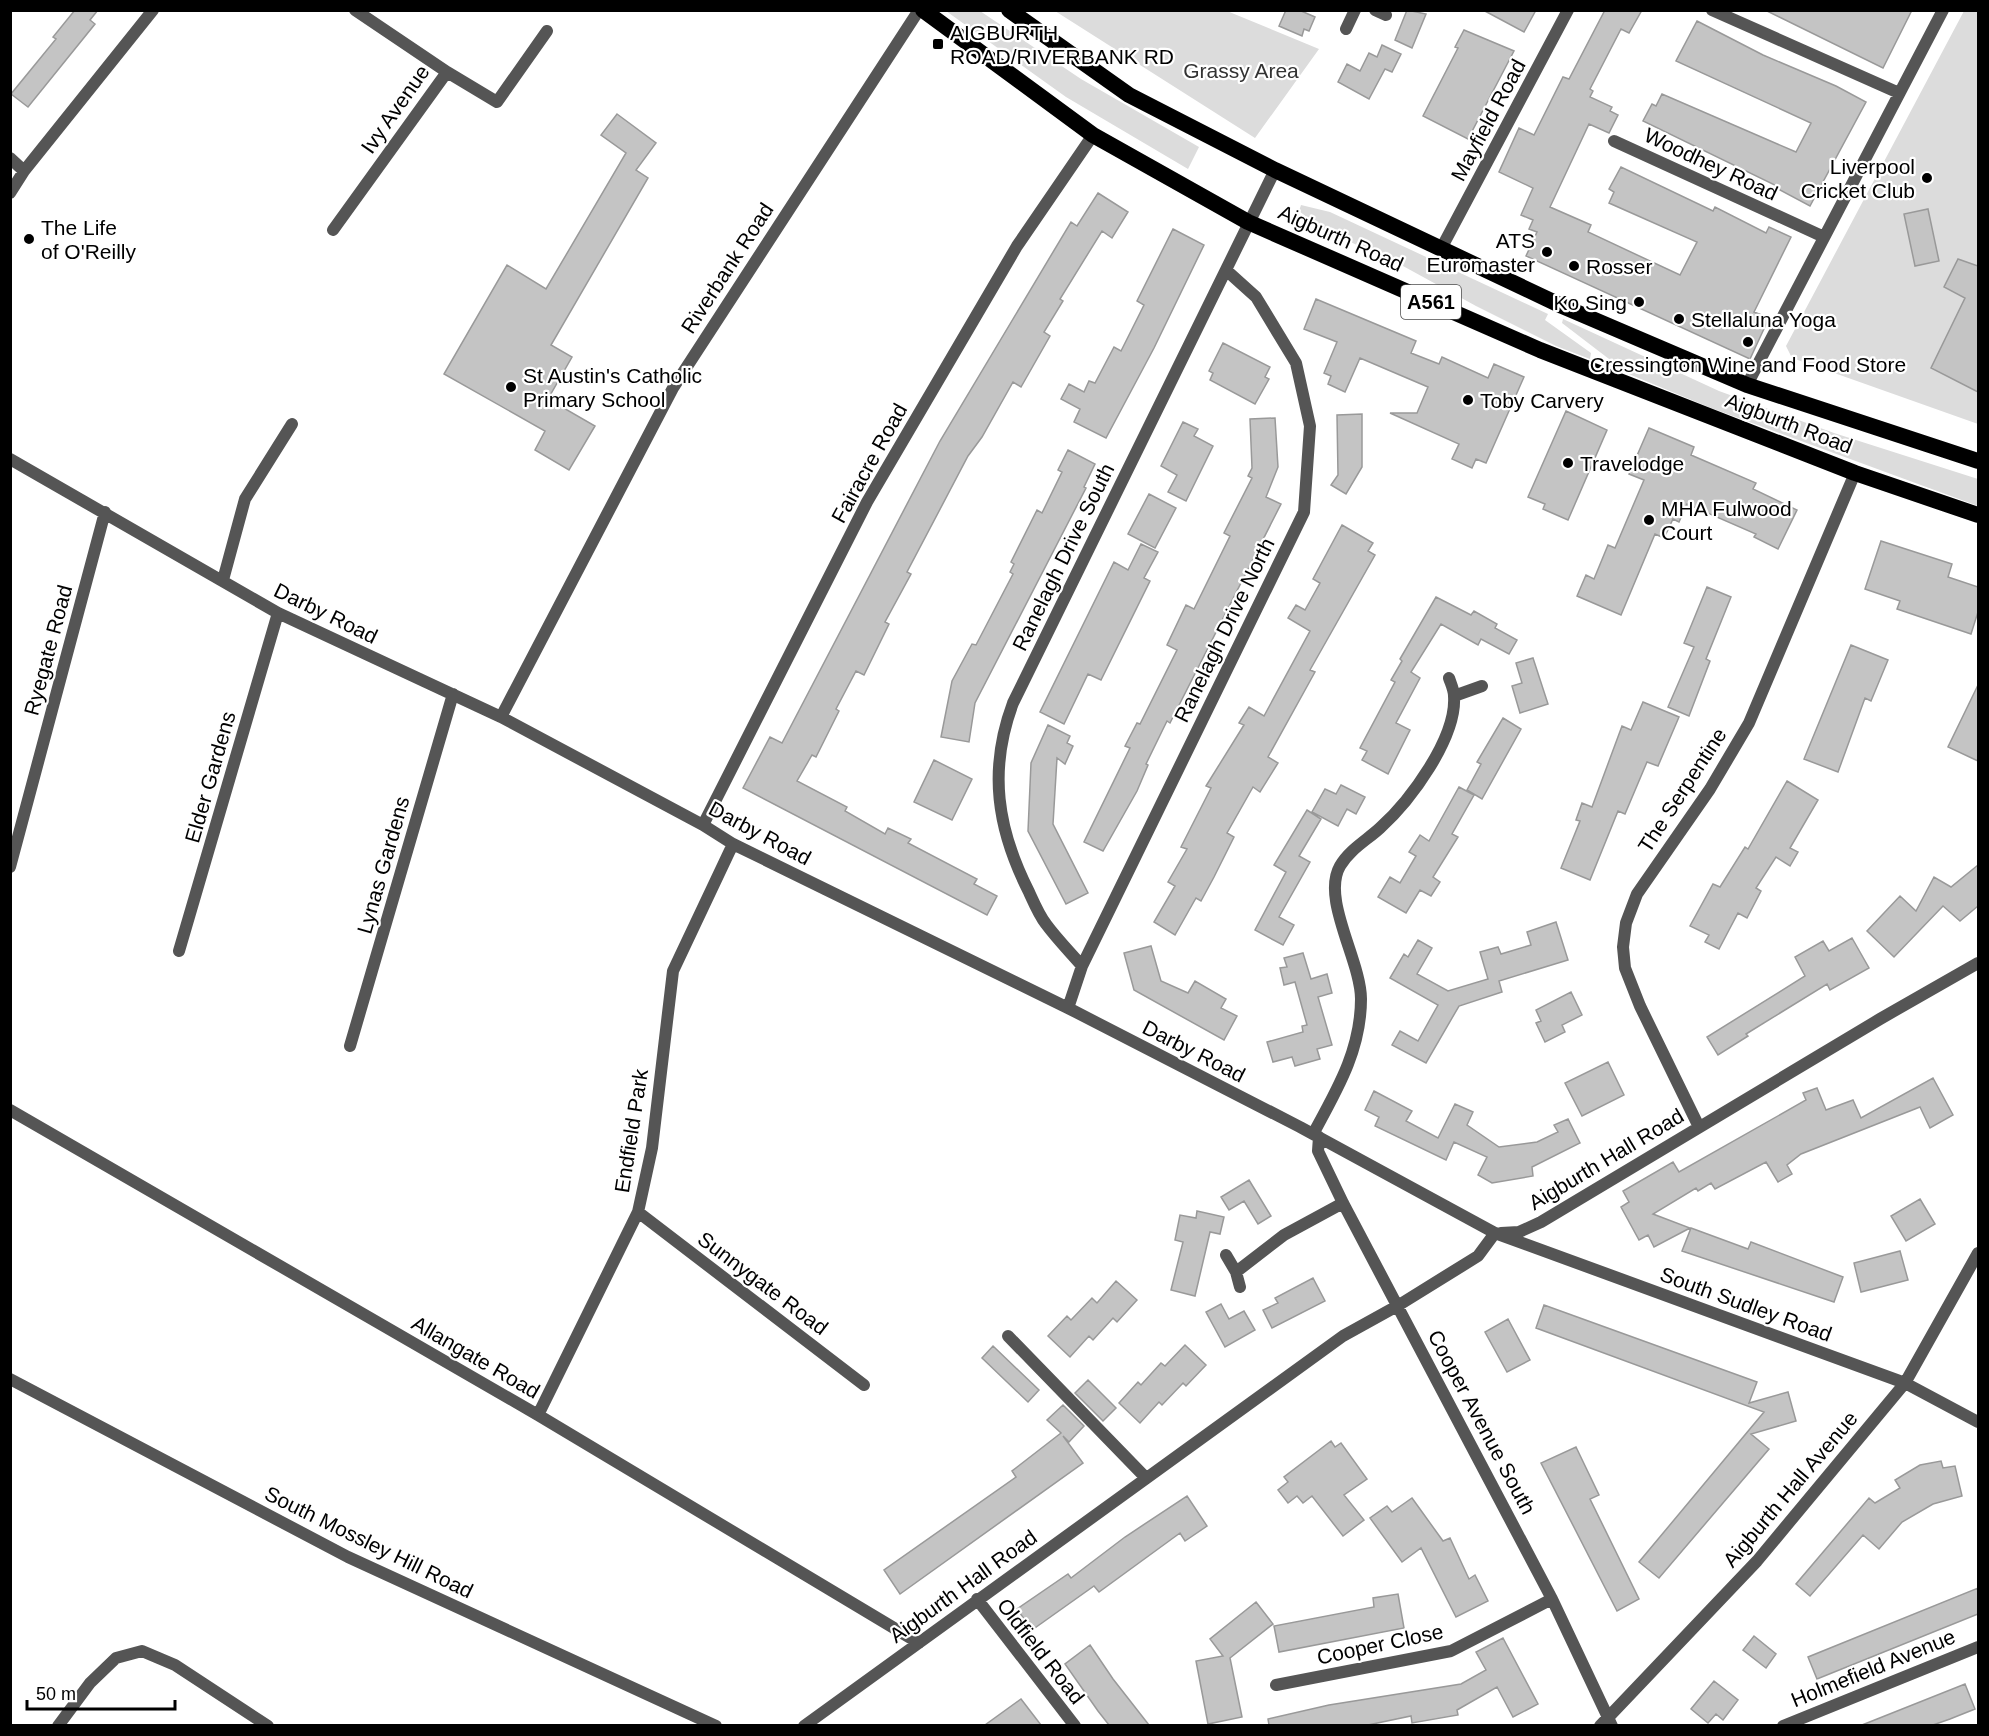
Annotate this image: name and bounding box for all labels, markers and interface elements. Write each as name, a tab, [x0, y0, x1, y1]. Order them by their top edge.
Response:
place label: AIGBURTH ROAD/RIVERBANK RD	[950, 21, 1174, 68]
marker: AIGBURTH ROAD/RIVERBANK RD	[931, 37, 945, 51]
street label: Mayfield Road	[1446, 55, 1530, 185]
park label: Grassy Area	[1183, 59, 1299, 82]
street label: Ivy Avenue	[356, 60, 434, 158]
street label: Woodhey Road	[1641, 123, 1781, 205]
place label: Liverpool Cricket Club	[1801, 155, 1915, 202]
marker: Liverpool Cricket Club	[1920, 171, 1934, 185]
street label: Riverbank Road	[676, 199, 778, 337]
street label: Aigburth Road	[1275, 200, 1407, 276]
place label: The Life of O'Reilly	[41, 216, 137, 263]
place label: ATS Euromaster	[1426, 229, 1535, 276]
marker: The Life of O'Reilly	[22, 232, 36, 246]
marker: ATS Euromaster	[1540, 245, 1554, 259]
place label: Rosser	[1586, 255, 1653, 278]
marker: Rosser	[1567, 259, 1581, 273]
road number: A561	[1401, 285, 1461, 319]
place label: Ko Sing	[1553, 291, 1627, 314]
marker: Ko Sing	[1632, 295, 1646, 309]
place label: Stellaluna Yoga	[1691, 308, 1836, 331]
marker: Stellaluna Yoga	[1672, 312, 1686, 326]
marker: Cressington Wine and Food Store	[1741, 335, 1755, 349]
place label: Cressington Wine and Food Store	[1590, 353, 1906, 376]
place label: St Austin's Catholic Primary School	[523, 364, 702, 411]
marker: St Austin's Catholic Primary School	[504, 380, 518, 394]
street label: Aigburth Road	[1722, 388, 1856, 458]
place label: Toby Carvery	[1480, 389, 1604, 412]
marker: Toby Carvery	[1461, 393, 1475, 407]
street label: Fairacre Road	[827, 399, 911, 527]
place label: Travelodge	[1580, 452, 1684, 475]
marker: Travelodge	[1561, 456, 1575, 470]
street label: Ranelagh Drive South	[1008, 460, 1118, 654]
place label: MHA Fulwood Court	[1661, 497, 1792, 544]
marker: MHA Fulwood Court	[1642, 513, 1656, 527]
street label: Ranelagh Drive North	[1169, 534, 1279, 726]
street label: Darby Road	[271, 578, 381, 648]
street label: Ryegate Road	[20, 582, 76, 718]
street label: Elder Gardens	[180, 709, 240, 845]
street label: The Serpentine	[1633, 724, 1731, 856]
street label: Lynas Gardens	[352, 794, 414, 936]
street label: Darby Road	[705, 797, 815, 869]
street label: Darby Road	[1139, 1015, 1249, 1087]
street label: Endfield Park	[610, 1067, 652, 1194]
street label: Aigburth Hall Road	[1525, 1104, 1687, 1214]
street label: Sunnygate Road	[694, 1227, 832, 1339]
street label: South Sudley Road	[1657, 1262, 1835, 1346]
street label: Allangate Road	[408, 1311, 544, 1403]
street label: Cooper Avenue South	[1424, 1326, 1540, 1518]
street label: Aigburth Hall Avenue	[1718, 1407, 1862, 1571]
street label: South Mossley Hill Road	[261, 1482, 477, 1602]
street label: Aigburth Hall Road	[885, 1525, 1041, 1647]
street label: Oldfield Road	[993, 1594, 1089, 1708]
street label: Cooper Close	[1315, 1619, 1445, 1669]
street label: Holmefield Avenue	[1788, 1625, 1958, 1711]
scale bar	[27, 1673, 176, 1711]
text: 50 m	[36, 1684, 76, 1704]

